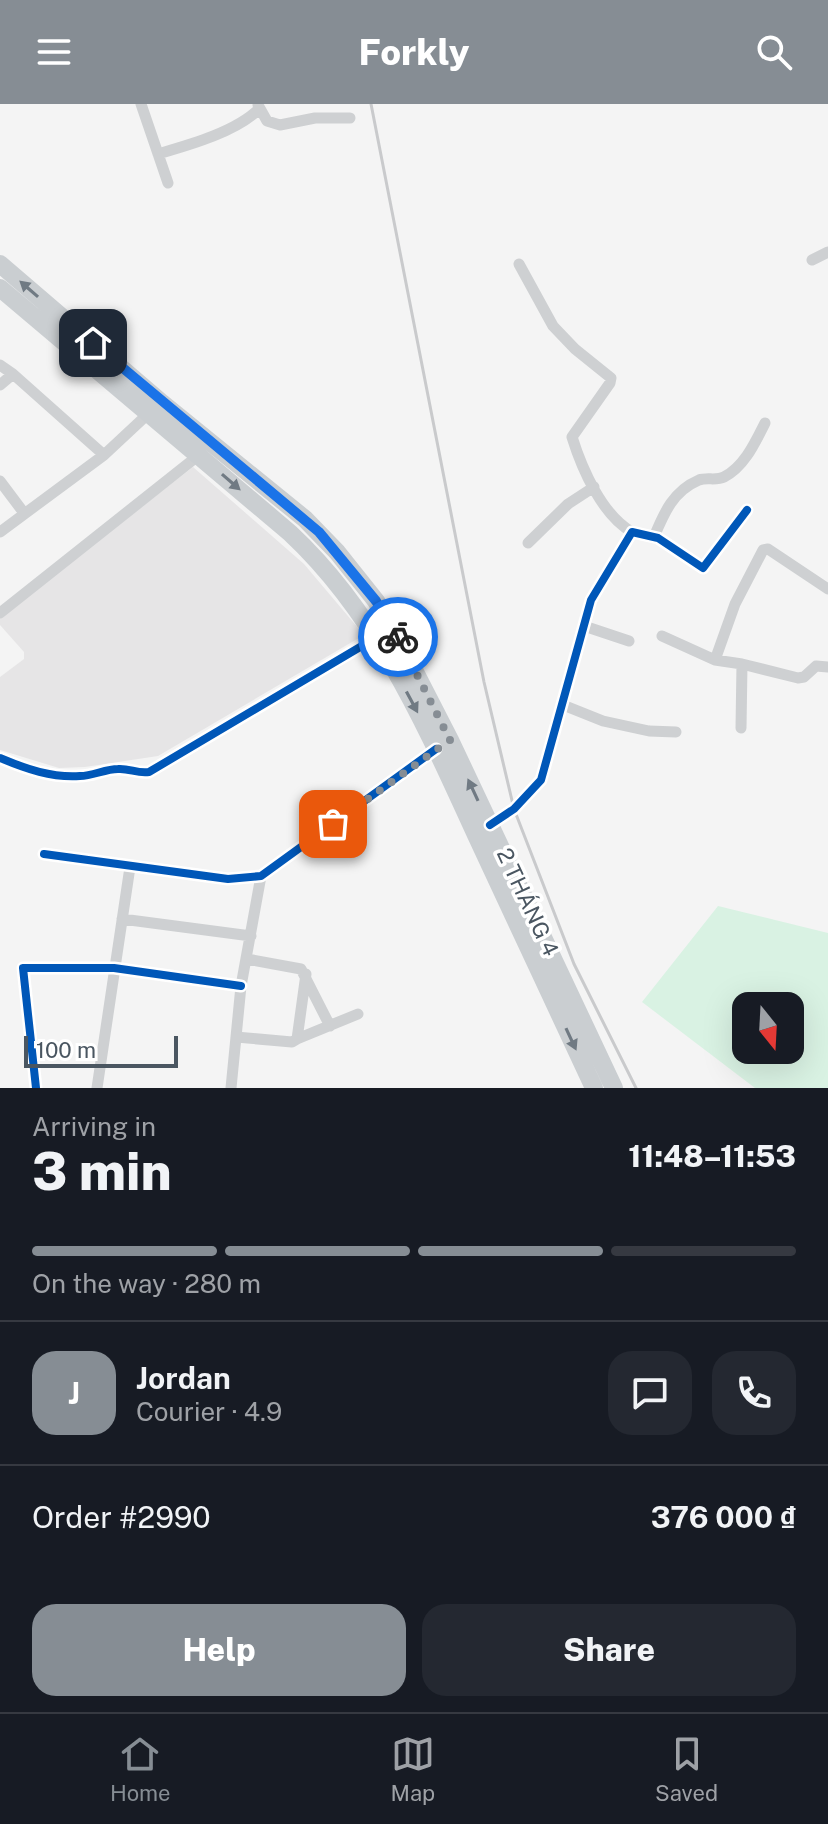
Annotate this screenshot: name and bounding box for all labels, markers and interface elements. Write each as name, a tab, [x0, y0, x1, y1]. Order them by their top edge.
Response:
icon: menu	[32, 30, 76, 74]
icon: search	[752, 30, 796, 74]
text: Forkly	[359, 31, 469, 73]
one-way arrow	[20, 281, 40, 298]
pin	[59, 309, 127, 377]
icon: home	[71, 321, 115, 365]
one-way arrow	[221, 473, 241, 490]
courier	[358, 597, 438, 677]
icon: bike	[376, 615, 420, 659]
one-way arrow	[405, 691, 418, 714]
one-way arrow	[466, 778, 480, 801]
pin	[299, 790, 367, 858]
icon: bag	[311, 802, 355, 846]
street label: 2 THÁNG 4	[492, 844, 564, 960]
north arrow	[732, 992, 804, 1064]
map controls	[732, 992, 804, 1064]
one-way arrow	[564, 1027, 578, 1050]
scale bar	[24, 1032, 178, 1068]
text: 100 m	[36, 1037, 96, 1063]
text: Arriving in	[32, 1111, 156, 1142]
text: 11:48–11:53	[628, 1138, 796, 1174]
text: 3 min	[32, 1141, 172, 1202]
text: On the way · 280 m	[32, 1268, 261, 1299]
button: chat	[608, 1351, 692, 1435]
button: phone	[712, 1351, 796, 1435]
text: Jordan	[136, 1360, 231, 1396]
text: J	[68, 1375, 80, 1411]
text: Courier · 4.9	[136, 1396, 282, 1427]
text: Order #2990	[32, 1499, 211, 1535]
text: 376 000 ₫	[651, 1499, 796, 1535]
button: Help	[32, 1604, 406, 1696]
button: Share	[422, 1604, 796, 1696]
tab: Home	[110, 1732, 171, 1806]
tab: Map	[391, 1732, 435, 1806]
tab: Saved	[655, 1732, 718, 1806]

